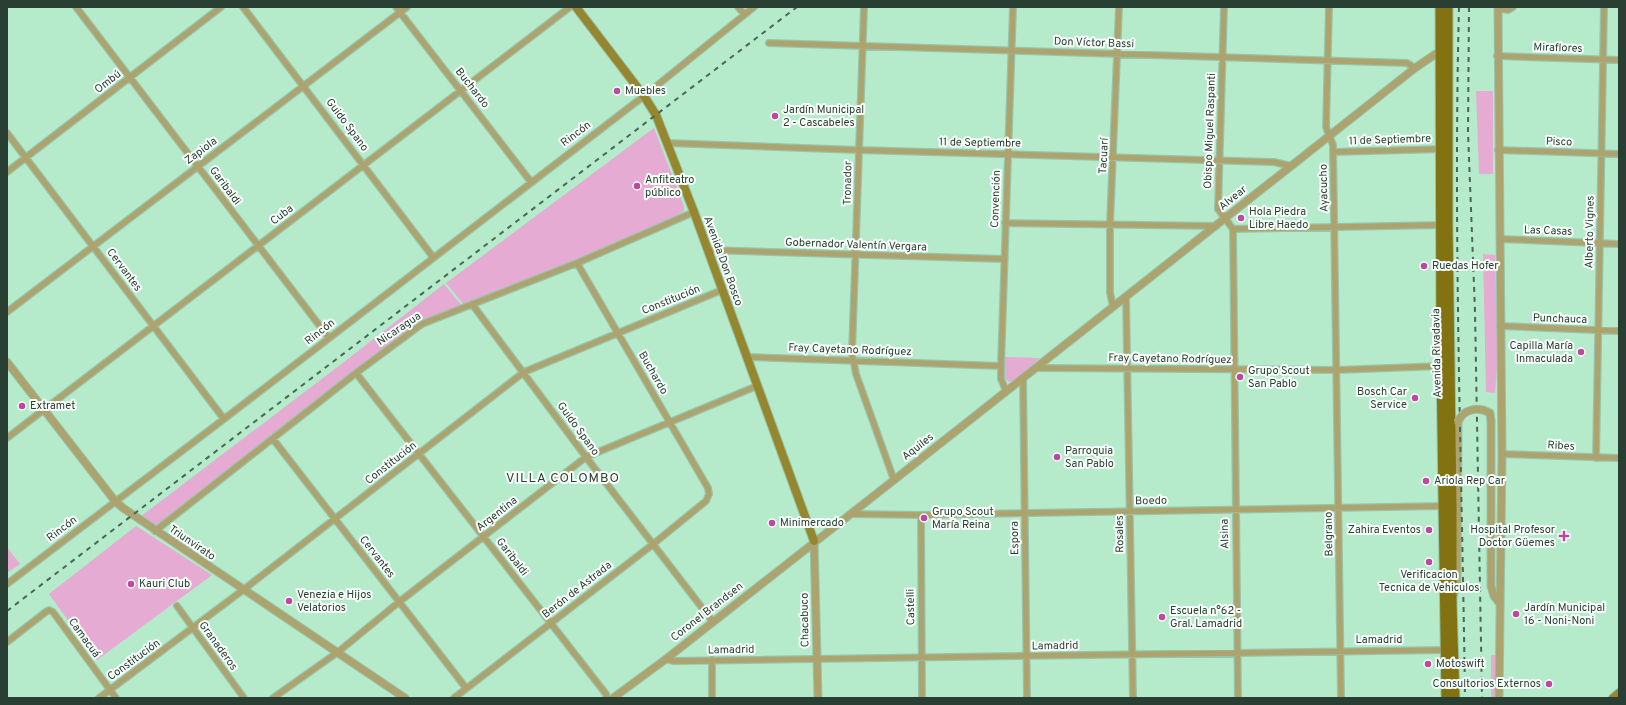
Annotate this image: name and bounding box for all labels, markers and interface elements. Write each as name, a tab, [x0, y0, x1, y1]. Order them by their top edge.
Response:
street label: Don Víctor Bassi	[1054, 35, 1134, 51]
street label: Miraflores	[1533, 40, 1583, 56]
street label: Buchardo	[452, 65, 492, 111]
street label: Ombú	[92, 67, 124, 97]
street label: Obispo Miguel Raspanti	[1201, 73, 1219, 189]
place label: Muebles	[625, 84, 666, 98]
marker: Muebles	[612, 86, 622, 96]
street label: Guido Spano	[322, 96, 372, 154]
place label: Jardín Municipal 2 - Cascabeles	[783, 103, 864, 130]
marker: Jardín Municipal 2 - Cascabeles	[770, 111, 780, 121]
street label: Rincón	[558, 118, 594, 150]
street label: 11 de Septiembre	[1349, 132, 1431, 148]
street label: Zapiola	[182, 134, 220, 168]
street label: 11 de Septiembre	[939, 135, 1021, 151]
street label: Pisco	[1546, 135, 1572, 149]
street label: Tacuarí	[1096, 136, 1112, 174]
street label: Tronador	[841, 160, 855, 205]
street label: Garibaldi	[206, 164, 244, 208]
street label: Ayacucho	[1317, 164, 1331, 212]
street label: Convención	[988, 170, 1004, 228]
place label: Anfiteatro público	[645, 173, 695, 200]
marker: Anfiteatro público	[632, 181, 642, 191]
street label: Alvear	[1216, 182, 1250, 214]
street label: Alberto Vignes	[1582, 195, 1598, 269]
street label: Cuba	[268, 202, 297, 228]
place label: Hola Piedra Libre Haedo	[1249, 205, 1308, 232]
marker: Hola Piedra Libre Haedo	[1236, 213, 1246, 223]
street label: Avenida Don Bosco	[700, 214, 746, 308]
street label: Las Casas	[1523, 223, 1573, 239]
street label: Gobernador Valentín Vergara	[785, 236, 927, 254]
street label: Cervantes	[103, 246, 145, 294]
place label: Ruedas Hofer	[1432, 259, 1499, 273]
marker: Ruedas Hofer	[1419, 261, 1429, 271]
street label: Constitución	[640, 282, 702, 318]
street label: Avenida Rivadavia	[1429, 308, 1445, 398]
street label: Nicaragua	[374, 309, 424, 349]
street label: Punchauca	[1533, 311, 1588, 327]
street label: Rincón	[302, 316, 338, 348]
place label: Capilla María Inmaculada	[1510, 339, 1573, 366]
street label: Fray Cayetano Rodríguez	[788, 341, 912, 359]
marker: Capilla María Inmaculada	[1576, 347, 1586, 357]
street label: Buchardo	[635, 349, 671, 397]
street label: Fray Cayetano Rodríguez	[1108, 351, 1232, 367]
place label: Grupo Scout San Pablo	[1248, 364, 1310, 391]
marker: Grupo Scout San Pablo	[1235, 372, 1245, 382]
place label: Bosch Car Service	[1357, 385, 1408, 412]
marker: Bosch Car Service	[1410, 393, 1420, 403]
place label: Extramet	[30, 399, 75, 413]
street label: Guido Spano	[554, 399, 602, 459]
marker: Extramet	[17, 401, 27, 411]
street label: Aquiles	[899, 430, 937, 464]
street label: Constitución	[362, 438, 420, 488]
street label: Ribes	[1547, 438, 1575, 454]
place label: Parroquia San Pablo	[1065, 444, 1114, 471]
marker: Parroquia San Pablo	[1052, 452, 1062, 462]
district label: VILLA COLOMBO	[506, 471, 620, 487]
place label: Ariola Rep Car	[1434, 474, 1506, 488]
marker: Ariola Rep Car	[1421, 476, 1431, 486]
street label: Argentina	[474, 493, 521, 534]
street label: Boedo	[1135, 494, 1167, 508]
place label: Grupo Scout María Reina	[932, 505, 994, 532]
street label: Belgrano	[1322, 511, 1336, 557]
street label: Rincón	[44, 513, 80, 545]
marker: Grupo Scout María Reina	[919, 513, 929, 523]
street label: Rosales	[1113, 515, 1127, 553]
place label: Minimercado	[780, 516, 844, 530]
marker: Minimercado	[767, 518, 777, 528]
street label: Alsina	[1218, 518, 1232, 549]
street label: Espora	[1008, 521, 1022, 555]
street label: Triunvirato	[166, 522, 218, 564]
place label: Zahira Eventos	[1348, 523, 1421, 537]
place label: Hospital Profesor Doctor Güemes	[1470, 523, 1556, 550]
marker: Zahira Eventos	[1424, 525, 1434, 535]
marker: Hospital Profesor Doctor Güemes	[1558, 530, 1570, 542]
street label: Cervantes	[356, 533, 398, 581]
street label: Garibaldi	[493, 535, 531, 579]
marker: Verificacion Tecnica de Vehiculos	[1424, 557, 1434, 567]
street label: Berón de Astrada	[539, 558, 615, 622]
place label: Verificacion Tecnica de Vehiculos	[1379, 568, 1479, 595]
place label: Kauri Club	[139, 577, 190, 591]
marker: Kauri Club	[126, 579, 136, 589]
street label: Coronel Brandsen	[668, 579, 746, 645]
place label: Venezia e Hijos Velatorios	[297, 588, 371, 615]
street label: Castelli	[904, 589, 918, 625]
street label: Chacabuco	[798, 593, 812, 647]
marker: Venezia e Hijos Velatorios	[284, 596, 294, 606]
place label: Jardín Municipal 16 - Noni-Noni	[1524, 601, 1605, 628]
place label: Escuela n°62 - Gral. Lamadrid	[1170, 604, 1242, 631]
marker: Jardín Municipal 16 - Noni-Noni	[1511, 609, 1521, 619]
marker: Escuela n°62 - Gral. Lamadrid	[1157, 612, 1167, 622]
street label: Camacuá	[65, 615, 103, 661]
street label: Granaderos	[196, 619, 240, 673]
street label: Lamadrid	[1356, 633, 1402, 647]
street label: Constitución	[105, 636, 163, 684]
street label: Lamadrid	[1031, 639, 1079, 653]
street label: Lamadrid	[707, 643, 755, 657]
place label: Motoswift	[1436, 657, 1485, 671]
marker: Motoswift	[1423, 659, 1433, 669]
place label: Consultorios Externos	[1432, 677, 1541, 691]
marker: Consultorios Externos	[1544, 679, 1554, 689]

